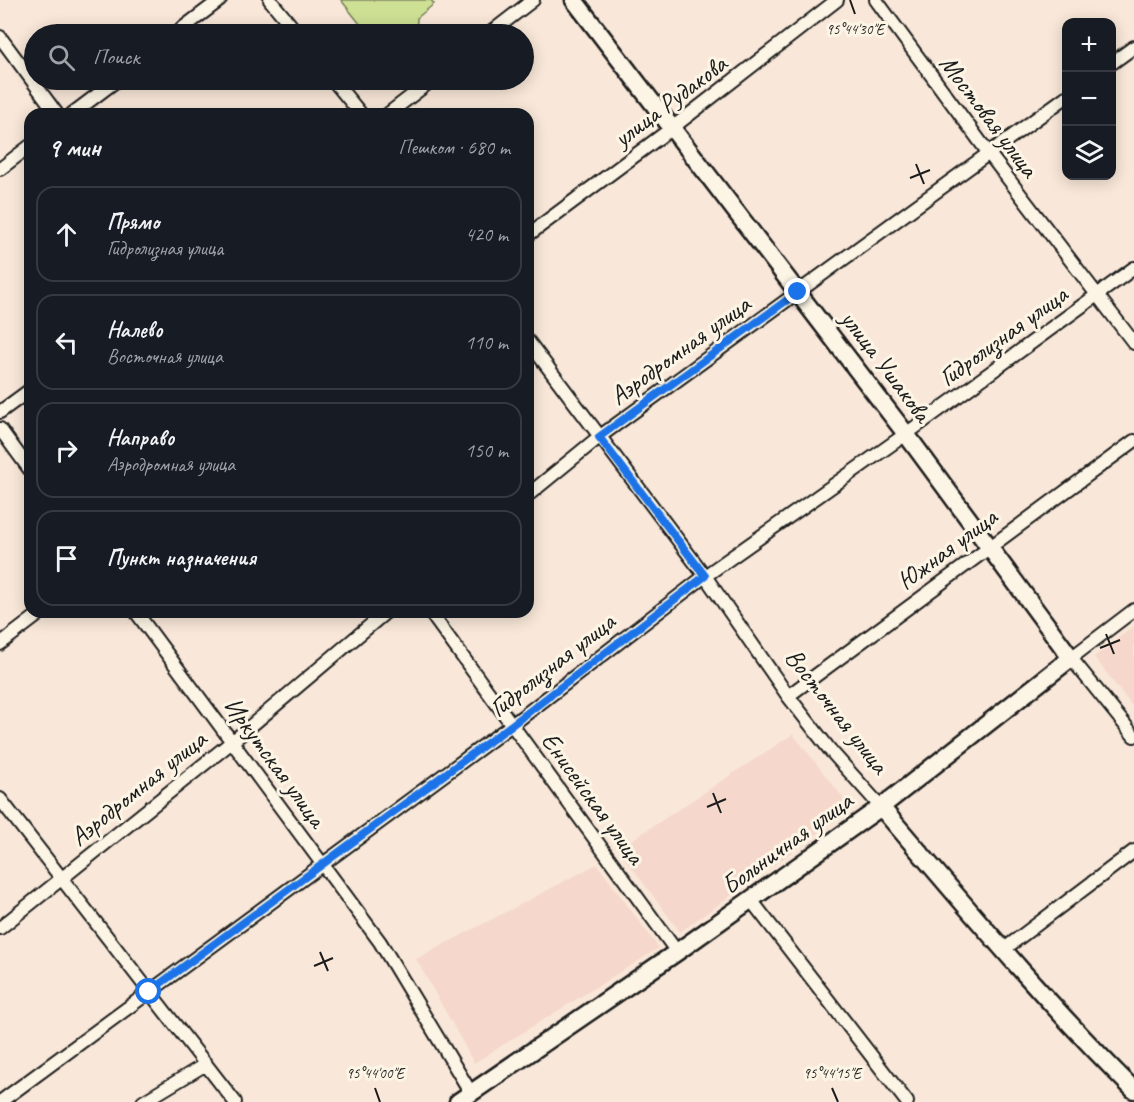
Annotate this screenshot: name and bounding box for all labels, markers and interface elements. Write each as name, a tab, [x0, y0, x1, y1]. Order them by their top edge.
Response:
map controls	[1062, 18, 1116, 180]
button: +	[1062, 18, 1116, 72]
text: 95°44'30"E	[826, 20, 886, 39]
search box	[24, 24, 534, 90]
icon: search	[45, 41, 78, 74]
text: Поиск	[93, 43, 139, 71]
street label: улица Рудакова	[605, 47, 735, 156]
street label: Мостовая улица	[932, 48, 1047, 185]
button: −	[1062, 72, 1116, 126]
button: layers	[1062, 126, 1116, 180]
text: 9 мин	[48, 131, 101, 164]
text: Пешком · 680 m	[398, 135, 510, 160]
text: Прямо	[107, 208, 159, 236]
icon: ahead	[50, 218, 83, 251]
text: 420 m	[465, 222, 508, 247]
text: Гидролизная улица	[107, 236, 223, 261]
street label: Гидролизная улица	[932, 277, 1076, 395]
route end	[784, 278, 810, 304]
street label: Аэродромная улица	[603, 287, 758, 412]
street label: улица Ушакова	[832, 302, 940, 430]
text: Налево	[107, 316, 163, 344]
icon: left	[50, 326, 83, 359]
text: 110 m	[465, 330, 508, 355]
text: Восточная улица	[107, 344, 223, 369]
text: Направо	[107, 424, 174, 452]
icon: right	[50, 434, 83, 467]
text: 150 m	[465, 438, 508, 463]
text: Аэродромная улица	[107, 452, 235, 477]
street label: Южная улица	[890, 500, 1005, 597]
icon: arrive	[50, 542, 83, 575]
text: Пункт назначения	[107, 544, 256, 572]
street label: Гидролизная улица	[482, 605, 624, 725]
street label: Восточная улица	[778, 642, 897, 782]
street label: Иркутская улица	[217, 690, 335, 836]
street label: Аэродромная улица	[63, 722, 214, 853]
street label: Енисейская улица	[534, 725, 653, 872]
street label: Больничная улица	[715, 783, 860, 902]
route start	[135, 978, 161, 1004]
text: 95°44'00"E	[346, 1064, 406, 1083]
text: 95°44'15"E	[803, 1064, 863, 1083]

